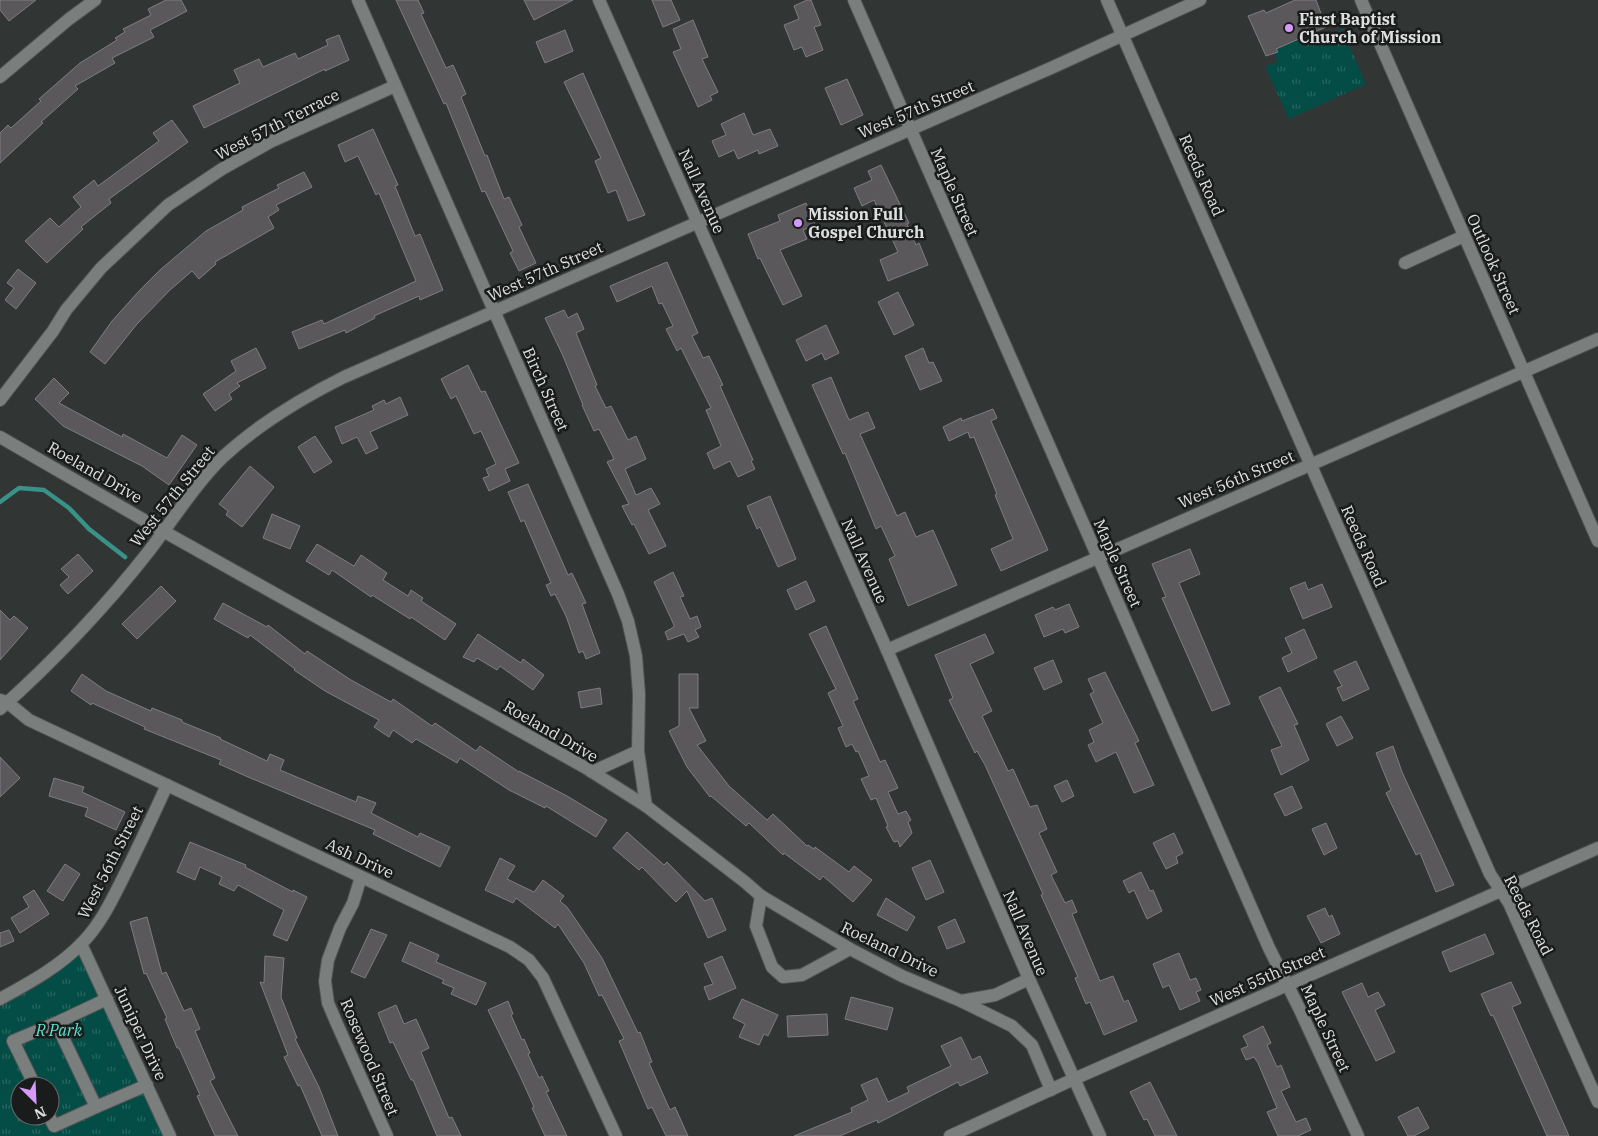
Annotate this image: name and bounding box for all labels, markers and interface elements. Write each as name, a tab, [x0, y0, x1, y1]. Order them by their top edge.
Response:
place label: First Baptist Church of Mission	[1299, 9, 1442, 47]
marker: First Baptist Church of Mission	[1283, 22, 1295, 34]
street label: West 57th Street	[855, 75, 977, 142]
street label: West 57th Terrace	[212, 84, 342, 164]
street label: Reeds Road	[1175, 131, 1229, 219]
street label: Maple Street	[927, 145, 984, 240]
street label: Nall Avenue	[674, 146, 730, 236]
place label: Mission Full Gospel Church	[808, 204, 924, 242]
street label: Outlook Street	[1463, 211, 1525, 318]
marker: Mission Full Gospel Church	[792, 217, 804, 229]
street label: West 57th Street	[484, 237, 606, 305]
street label: Birch Street	[519, 344, 574, 434]
street label: Roeland Drive	[44, 437, 146, 507]
street label: West 57th Street	[125, 441, 219, 550]
street label: West 56th Street	[1175, 445, 1297, 512]
street label: Reeds Road	[1337, 502, 1391, 590]
street label: Nall Avenue	[837, 516, 893, 606]
street label: Maple Street	[1090, 516, 1147, 611]
street label: Roeland Drive	[500, 696, 602, 766]
street label: West 56th Street	[73, 802, 147, 922]
street label: Ash Drive	[323, 834, 397, 882]
street label: Reeds Road	[1500, 872, 1558, 959]
street label: Nall Avenue	[999, 887, 1053, 979]
street label: Roeland Drive	[838, 917, 942, 981]
street label: West 55th Street	[1206, 942, 1328, 1010]
street label: Maple Street	[1297, 981, 1355, 1075]
street label: Juniper Drive	[110, 982, 172, 1084]
street label: Rosewood Street	[336, 996, 404, 1119]
park label: R Park	[35, 1020, 83, 1040]
north arrow	[10, 1076, 60, 1126]
text: N	[32, 1102, 49, 1123]

